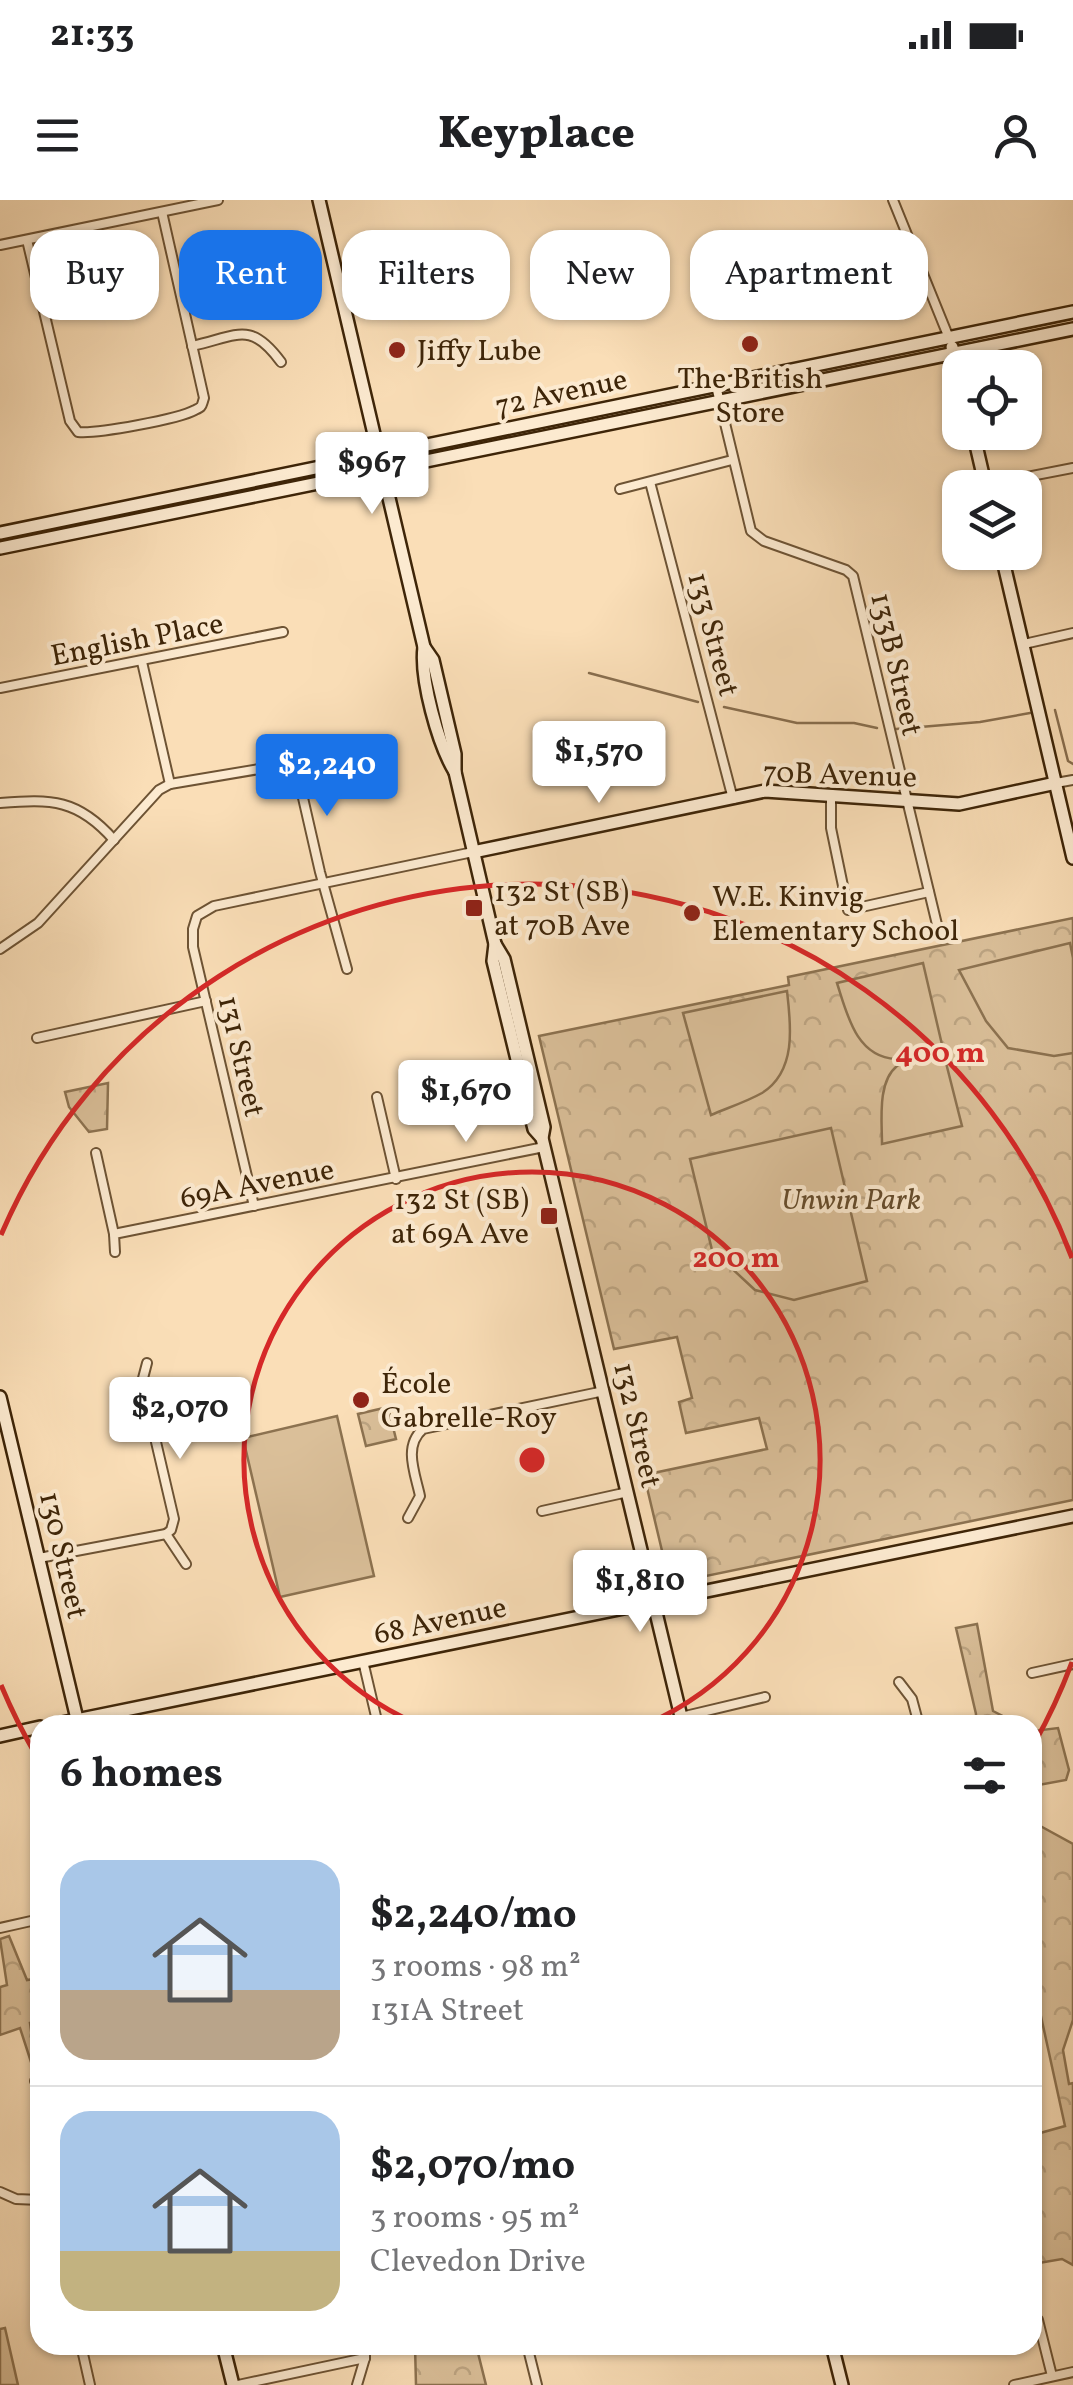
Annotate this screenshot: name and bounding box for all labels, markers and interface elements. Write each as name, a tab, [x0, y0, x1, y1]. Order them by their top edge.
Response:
text: 21:33	[50, 9, 134, 62]
text: Keyplace	[438, 104, 635, 167]
icon: menu	[30, 108, 85, 163]
icon: person	[988, 108, 1043, 163]
chip: Buy	[30, 230, 159, 320]
chip: Rent	[179, 230, 322, 320]
chip: Filters	[342, 230, 510, 320]
chip: New	[530, 230, 670, 320]
chip: Apartment	[690, 230, 928, 320]
place label: Jiffy Lube	[417, 331, 542, 373]
marker: The British Store	[739, 333, 761, 355]
marker: Jiffy Lube	[386, 339, 408, 361]
map controls	[942, 350, 1042, 570]
button: locate	[942, 350, 1042, 450]
street label: 72 Avenue	[491, 359, 631, 428]
place label: The British Store	[677, 359, 823, 435]
pin: $967	[313, 432, 431, 517]
text: $967	[338, 442, 407, 486]
button: layers	[942, 470, 1042, 570]
street label: 133 Street	[675, 568, 749, 701]
street label: 133B Street	[858, 589, 932, 740]
street label: English Place	[47, 604, 227, 678]
pin: $1,570	[518, 721, 680, 806]
text: $1,570	[555, 731, 643, 775]
pin: $2,240	[246, 734, 408, 819]
text: $2,240	[278, 744, 376, 788]
street label: 70B Avenue	[762, 752, 918, 800]
place label: 132 St (SB) at 70B Ave	[494, 872, 630, 948]
place label: W.E. Kinvig Elementary School	[712, 877, 959, 953]
marker: 132 St (SB) at 70B Ave	[463, 897, 485, 919]
marker: W.E. Kinvig Elementary School	[681, 902, 703, 924]
street label: 131 Street	[206, 992, 274, 1121]
text: 400 m	[895, 1033, 985, 1075]
pin: $1,670	[385, 1060, 547, 1145]
text: $1,670	[420, 1070, 512, 1114]
street label: 69A Avenue	[177, 1149, 338, 1220]
place label: 132 St (SB) at 69A Ave	[391, 1180, 529, 1256]
park label: Unwin Park	[781, 1180, 921, 1222]
marker: 132 St (SB) at 69A Ave	[538, 1205, 560, 1227]
text: 200 m	[692, 1238, 780, 1280]
street label: 132 Street	[601, 1358, 671, 1492]
place label: École Gabrelle-Roy	[381, 1364, 557, 1440]
pin: $2,070	[99, 1377, 261, 1462]
text: $2,070	[131, 1387, 229, 1431]
marker: École Gabrelle-Roy	[350, 1389, 372, 1411]
centre of rings	[514, 1442, 550, 1478]
street label: 130 Street	[27, 1488, 97, 1623]
pin: $1,810	[559, 1550, 721, 1635]
text: $1,810	[595, 1560, 685, 1604]
street label: 68 Avenue	[370, 1587, 511, 1656]
text: 6 homes	[60, 1746, 223, 1805]
icon: filters	[957, 1748, 1012, 1803]
text: $2,240/mo	[370, 1887, 577, 1946]
icon: home	[140, 1900, 260, 2020]
text: 3 rooms · 98 m²	[370, 1946, 581, 1990]
text: 131A Street	[370, 1990, 524, 2034]
text: $2,070/mo	[370, 2138, 575, 2197]
icon: home	[140, 2151, 260, 2271]
text: 3 rooms · 95 m²	[370, 2197, 580, 2241]
text: Clevedon Drive	[370, 2241, 586, 2285]

